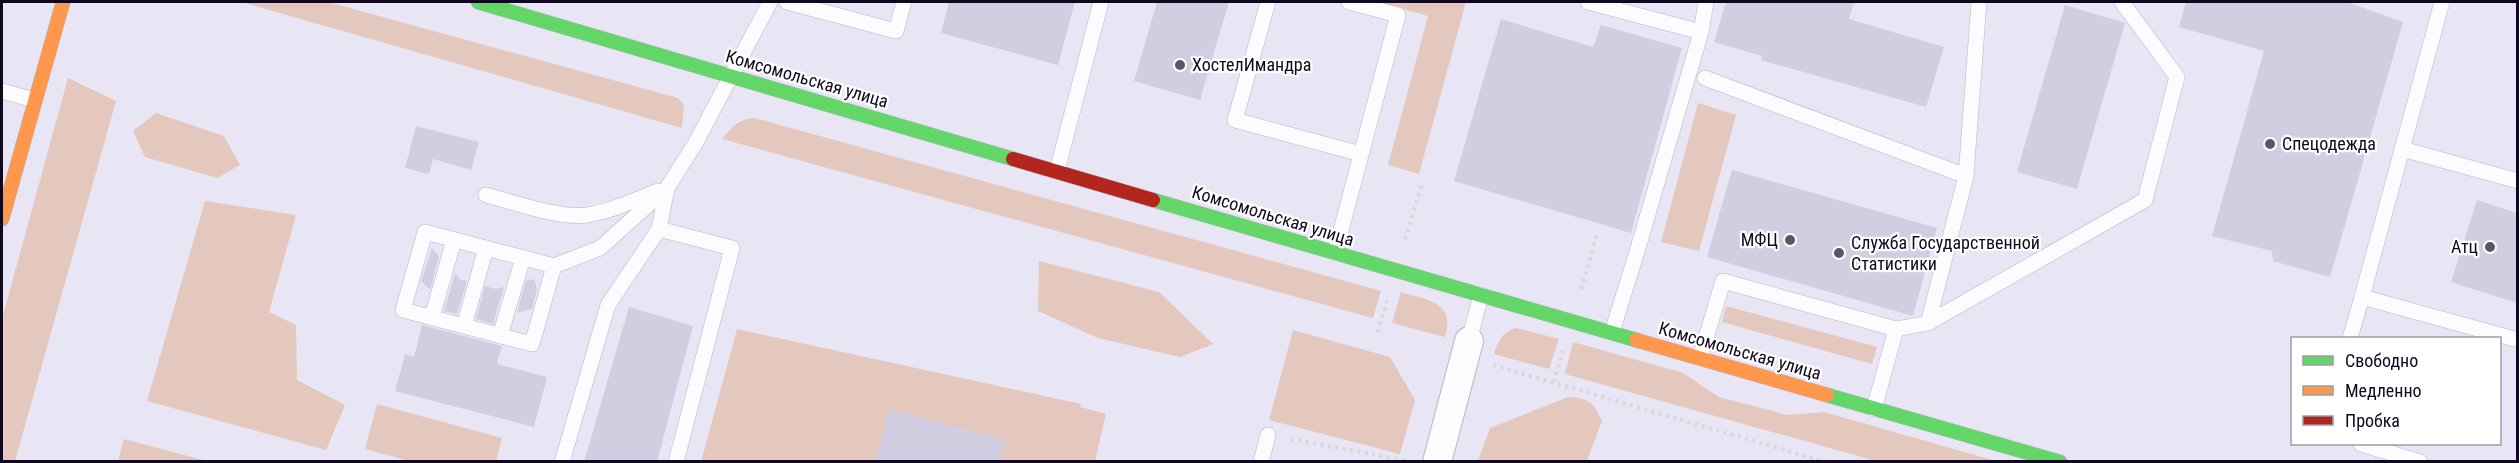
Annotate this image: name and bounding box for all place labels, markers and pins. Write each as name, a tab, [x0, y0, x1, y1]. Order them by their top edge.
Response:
place label: ХостелИмандра	[1192, 54, 1311, 75]
marker: ХостелИмандра	[1173, 58, 1187, 72]
place label: Спецодежда	[2282, 133, 2376, 154]
marker: Спецодежда	[2263, 137, 2277, 151]
place label: МФЦ	[1741, 229, 1778, 250]
place label: Служба Государственной Статистики	[1851, 232, 2040, 274]
marker: МФЦ	[1783, 233, 1797, 247]
place label: Атц	[2451, 236, 2478, 257]
marker: Атц	[2483, 240, 2497, 254]
marker: Служба Государственной Статистики	[1832, 246, 1846, 260]

